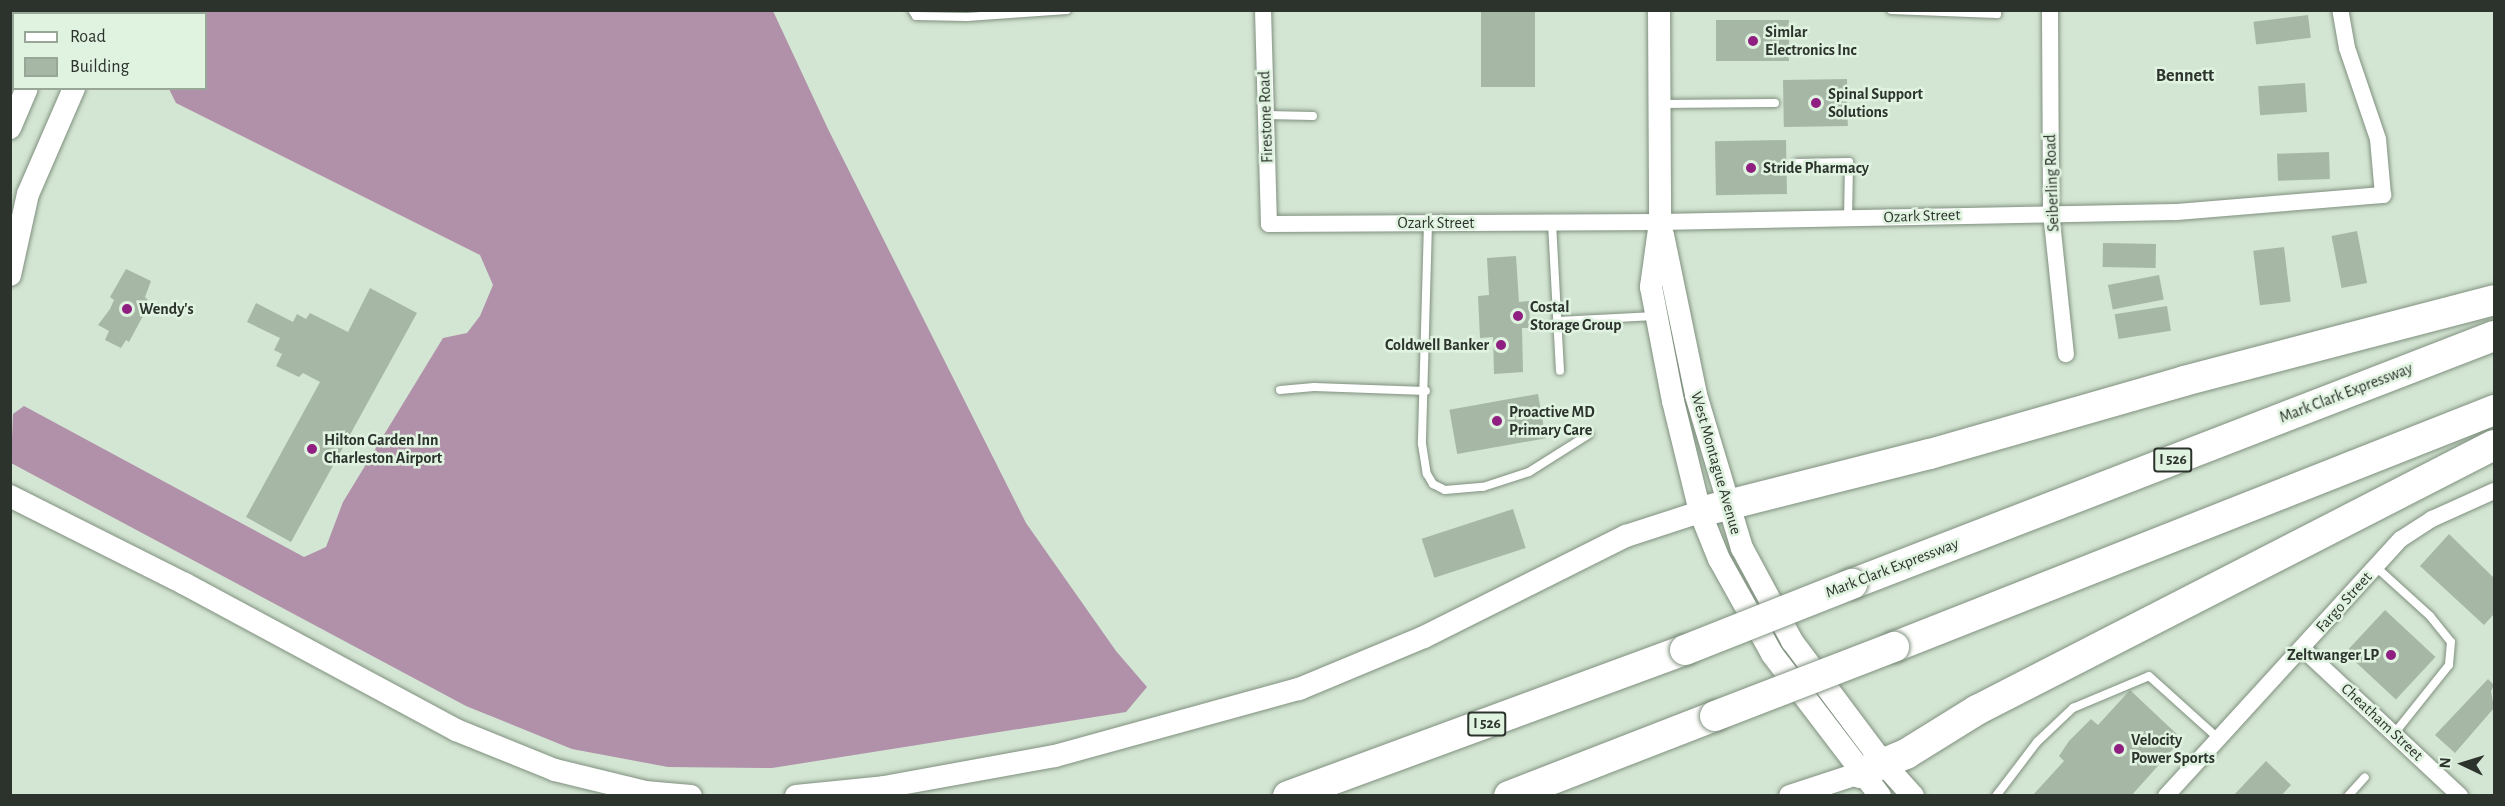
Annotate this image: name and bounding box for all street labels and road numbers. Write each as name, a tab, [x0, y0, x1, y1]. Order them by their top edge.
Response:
street label: Firestone Road	[1255, 71, 1277, 163]
street label: Seiberling Road	[2041, 134, 2063, 232]
street label: Ozark Street	[1883, 205, 1961, 227]
street label: Ozark Street	[1398, 213, 1474, 233]
street label: Mark Clark Expressway	[2277, 359, 2415, 427]
street label: West Montague Avenue	[1686, 389, 1746, 537]
road number: I 526	[2152, 448, 2194, 472]
street label: Mark Clark Expressway	[1823, 534, 1961, 602]
street label: Fargo Street	[2312, 568, 2376, 636]
street label: Cheatham Street	[2337, 679, 2427, 765]
road number: I 526	[1466, 712, 1508, 736]

